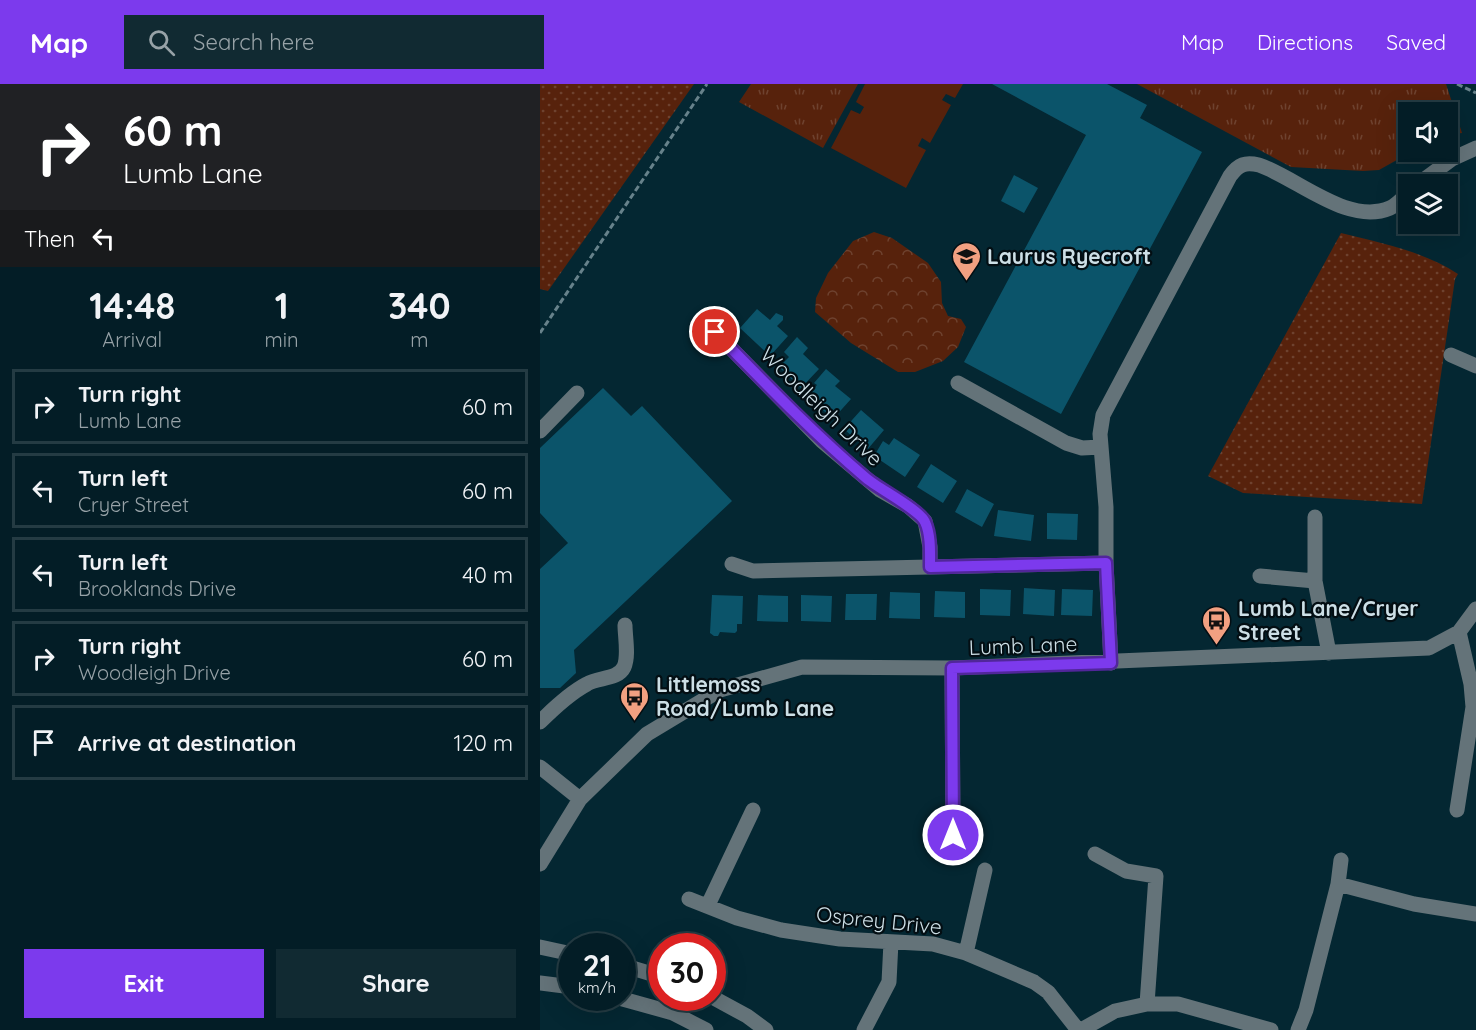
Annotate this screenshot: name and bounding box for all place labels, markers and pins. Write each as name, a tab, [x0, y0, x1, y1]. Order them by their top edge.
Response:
school or university icon: Laurus Ryecroft	[950, 240, 982, 282]
place label: Laurus Ryecroft	[987, 243, 1151, 269]
pin	[689, 306, 740, 357]
place label: Lumb Lane/Cryer Street	[1238, 595, 1418, 645]
bus stop icon: Lumb Lane/Cryer Street	[1201, 604, 1233, 646]
place label: Littlemoss Road/Lumb Lane	[656, 671, 834, 721]
bus stop icon: Littlemoss Road/Lumb Lane	[619, 680, 651, 722]

